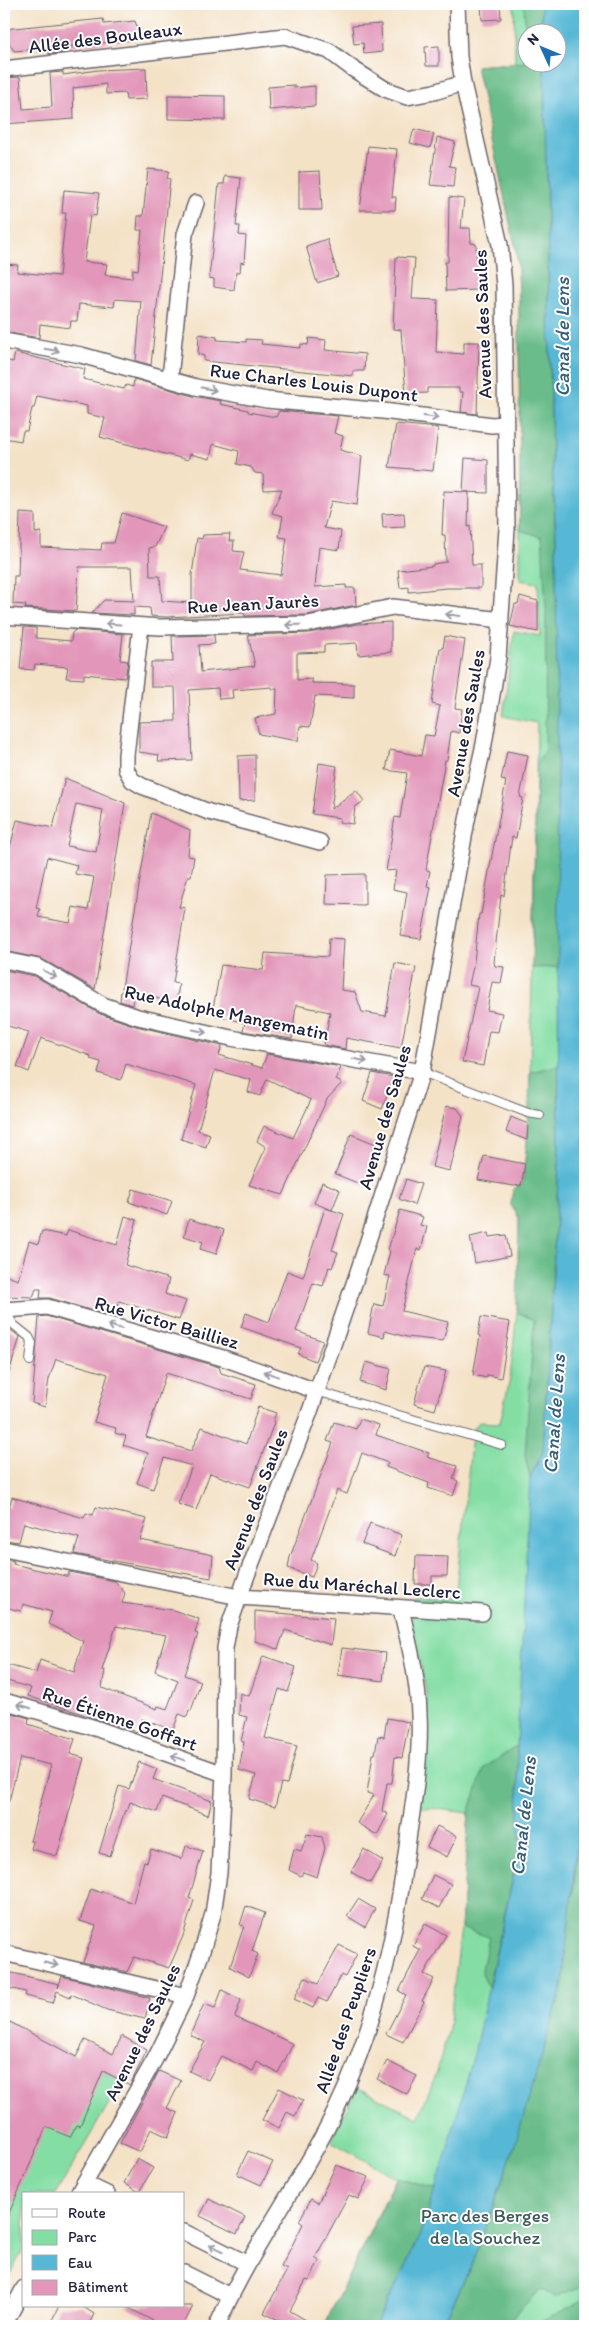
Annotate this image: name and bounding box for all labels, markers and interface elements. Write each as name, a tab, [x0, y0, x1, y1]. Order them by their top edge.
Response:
street label: Allée des Bouleaux	[27, 17, 183, 58]
north arrow	[516, 22, 566, 72]
text: N	[524, 30, 542, 49]
street label: Avenue des Saules	[468, 249, 497, 399]
water label: Canal de Lens	[550, 276, 574, 397]
one-way arrow	[43, 345, 59, 355]
street label: Rue Charles Louis Dupont	[209, 358, 419, 407]
one-way arrow	[201, 385, 217, 395]
one-way arrow	[423, 412, 439, 422]
street label: Rue Jean Jaurès	[186, 589, 320, 618]
one-way arrow	[445, 610, 461, 620]
one-way arrow	[105, 619, 121, 629]
one-way arrow	[285, 620, 301, 629]
street label: Avenue des Saules	[441, 648, 490, 799]
one-way arrow	[42, 969, 57, 979]
street label: Rue Adolphe Mangematin	[123, 980, 331, 1045]
one-way arrow	[192, 1027, 208, 1036]
street label: Avenue des Saules	[353, 1042, 416, 1192]
one-way arrow	[352, 1055, 368, 1065]
street label: Rue Victor Bailliez	[92, 1291, 242, 1354]
one-way arrow	[108, 1321, 124, 1331]
water label: Canal de Lens	[538, 1352, 570, 1474]
one-way arrow	[263, 1369, 279, 1378]
street label: Avenue des Saules	[218, 1425, 293, 1573]
street label: Rue du Maréchal Leclerc	[262, 1567, 462, 1604]
street label: Rue Étienne Goffart	[39, 1681, 200, 1756]
one-way arrow	[16, 1701, 32, 1711]
one-way arrow	[171, 1753, 186, 1762]
water label: Canal de Lens	[505, 1754, 541, 1877]
street label: Allée des Peupliers	[310, 1944, 381, 2096]
one-way arrow	[43, 1960, 59, 1969]
street label: Avenue des Saules	[99, 1960, 186, 2104]
legend	[22, 2192, 185, 2308]
text: Route	[68, 2204, 106, 2222]
park label: Parc des Berges de la Souchez	[421, 2204, 549, 2249]
text: Parc	[68, 2228, 97, 2246]
one-way arrow	[208, 2243, 223, 2253]
text: Eau	[68, 2254, 92, 2272]
text: Bâtiment	[68, 2278, 129, 2296]

